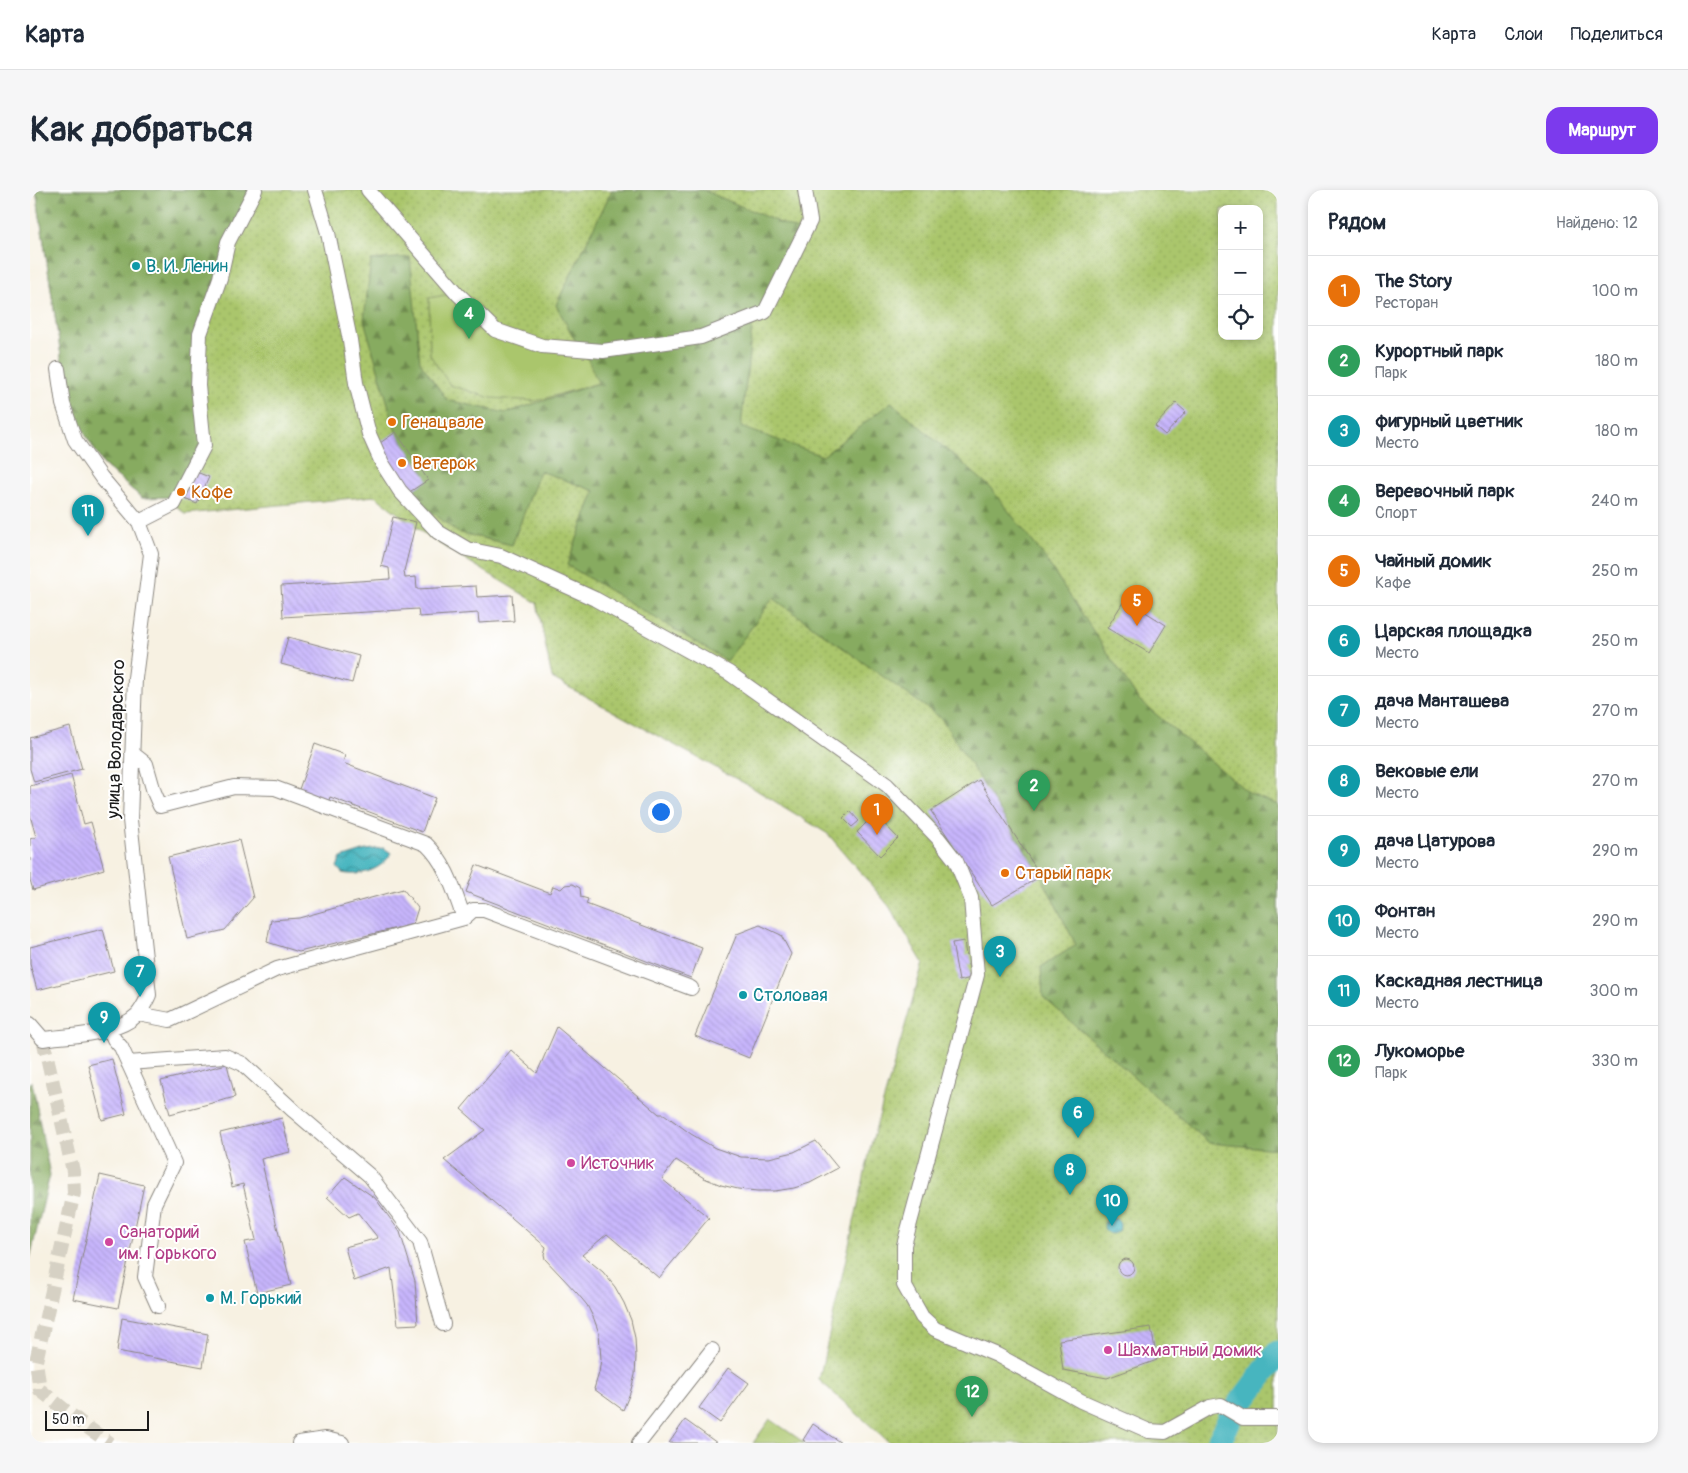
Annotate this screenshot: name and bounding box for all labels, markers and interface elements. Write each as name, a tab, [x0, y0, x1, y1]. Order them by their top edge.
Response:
text: Карта	[25, 20, 84, 49]
text: Карта	[1432, 23, 1476, 46]
text: Слои	[1504, 23, 1542, 46]
text: Поделиться	[1570, 23, 1663, 46]
button: Маршрут	[1546, 107, 1658, 154]
text: Как добраться	[30, 108, 253, 152]
map controls	[1218, 205, 1263, 340]
button: +	[1218, 205, 1263, 250]
text: Рядом	[1328, 209, 1386, 236]
text: Найдено: 12	[1556, 213, 1638, 233]
button: −	[1218, 250, 1263, 295]
place label: В. И. Ленин	[146, 255, 228, 278]
marker: В. И. Ленин	[130, 260, 142, 272]
text: The Story	[1375, 269, 1452, 293]
text: 1	[1341, 281, 1347, 301]
text: 100 m	[1592, 281, 1638, 301]
text: Ресторан	[1375, 293, 1438, 313]
button: locate	[1218, 295, 1263, 340]
pin: 4	[453, 298, 485, 339]
text: Курортный парк	[1375, 339, 1504, 363]
text: 2	[1340, 351, 1348, 371]
text: 180 m	[1595, 351, 1638, 371]
text: Парк	[1375, 363, 1408, 383]
text: фигурный цветник	[1375, 409, 1523, 433]
place label: Генацвале	[402, 411, 484, 434]
marker: Генацвале	[386, 416, 398, 428]
text: 3	[1340, 421, 1348, 441]
text: 180 m	[1595, 421, 1638, 441]
text: Место	[1375, 433, 1419, 453]
place label: Ветерок	[412, 452, 476, 475]
marker: Ветерок	[396, 457, 408, 469]
text: Веревочный парк	[1375, 479, 1515, 503]
place label: Кофе	[191, 481, 233, 504]
marker: Кофе	[175, 486, 187, 498]
text: 4	[1339, 491, 1349, 511]
text: 240 m	[1591, 491, 1638, 511]
pin: 11	[72, 495, 104, 536]
text: Спорт	[1375, 503, 1417, 523]
text: Чайный домик	[1375, 549, 1492, 573]
text: 5	[1340, 561, 1348, 581]
text: 250 m	[1592, 561, 1638, 581]
text: Кафе	[1375, 573, 1411, 593]
pin: 5	[1121, 585, 1153, 626]
text: Царская площадка	[1375, 619, 1532, 643]
text: 6	[1339, 631, 1349, 651]
text: 250 m	[1592, 631, 1638, 651]
text: Место	[1375, 643, 1419, 663]
street label: улица Володарского	[102, 659, 130, 820]
text: дача Манташева	[1375, 689, 1509, 713]
text: 7	[1340, 701, 1348, 721]
text: 270 m	[1592, 701, 1638, 721]
text: Место	[1375, 713, 1419, 733]
text: Вековые ели	[1375, 759, 1478, 783]
pin: 2	[1018, 770, 1050, 811]
text: 8	[1340, 771, 1348, 791]
text: 270 m	[1592, 771, 1638, 791]
text: Место	[1375, 783, 1419, 803]
pin: 1	[861, 794, 893, 835]
your location	[648, 799, 674, 825]
text: дача Цатурова	[1375, 829, 1495, 853]
text: 9	[1340, 841, 1348, 861]
text: 290 m	[1592, 841, 1638, 861]
text: Место	[1375, 853, 1419, 873]
place label: Старый парк	[1015, 862, 1111, 885]
marker: Старый парк	[999, 867, 1011, 879]
text: Фонтан	[1375, 899, 1435, 923]
text: 10	[1335, 911, 1353, 931]
text: 290 m	[1592, 911, 1638, 931]
text: Место	[1375, 923, 1419, 943]
pin: 3	[984, 936, 1016, 977]
pin: 7	[124, 956, 156, 997]
text: Каскадная лестница	[1375, 969, 1543, 993]
text: 11	[1338, 981, 1350, 1001]
text: 300 m	[1590, 981, 1638, 1001]
place label: Столовая	[753, 984, 828, 1007]
marker: Столовая	[737, 989, 749, 1001]
text: Место	[1375, 993, 1419, 1013]
pin: 9	[88, 1002, 120, 1043]
text: Лукоморье	[1375, 1039, 1464, 1063]
text: 12	[1336, 1051, 1352, 1071]
text: 330 m	[1592, 1051, 1638, 1071]
text: Парк	[1375, 1063, 1408, 1083]
pin: 6	[1062, 1097, 1094, 1138]
place label: Источник	[581, 1152, 655, 1175]
pin: 8	[1054, 1154, 1086, 1195]
marker: Источник	[565, 1157, 577, 1169]
pin: 10	[1096, 1185, 1128, 1226]
place label: Санаторий им. Горького	[119, 1221, 217, 1265]
marker: Санаторий им. Горького	[103, 1236, 115, 1248]
place label: М. Горький	[220, 1287, 302, 1310]
marker: М. Горький	[204, 1292, 216, 1304]
place label: Шахматный домик	[1118, 1339, 1262, 1362]
marker: Шахматный домик	[1102, 1344, 1114, 1356]
pin: 12	[956, 1376, 988, 1417]
scale bar	[45, 1408, 149, 1431]
text: 50 m	[52, 1411, 85, 1428]

